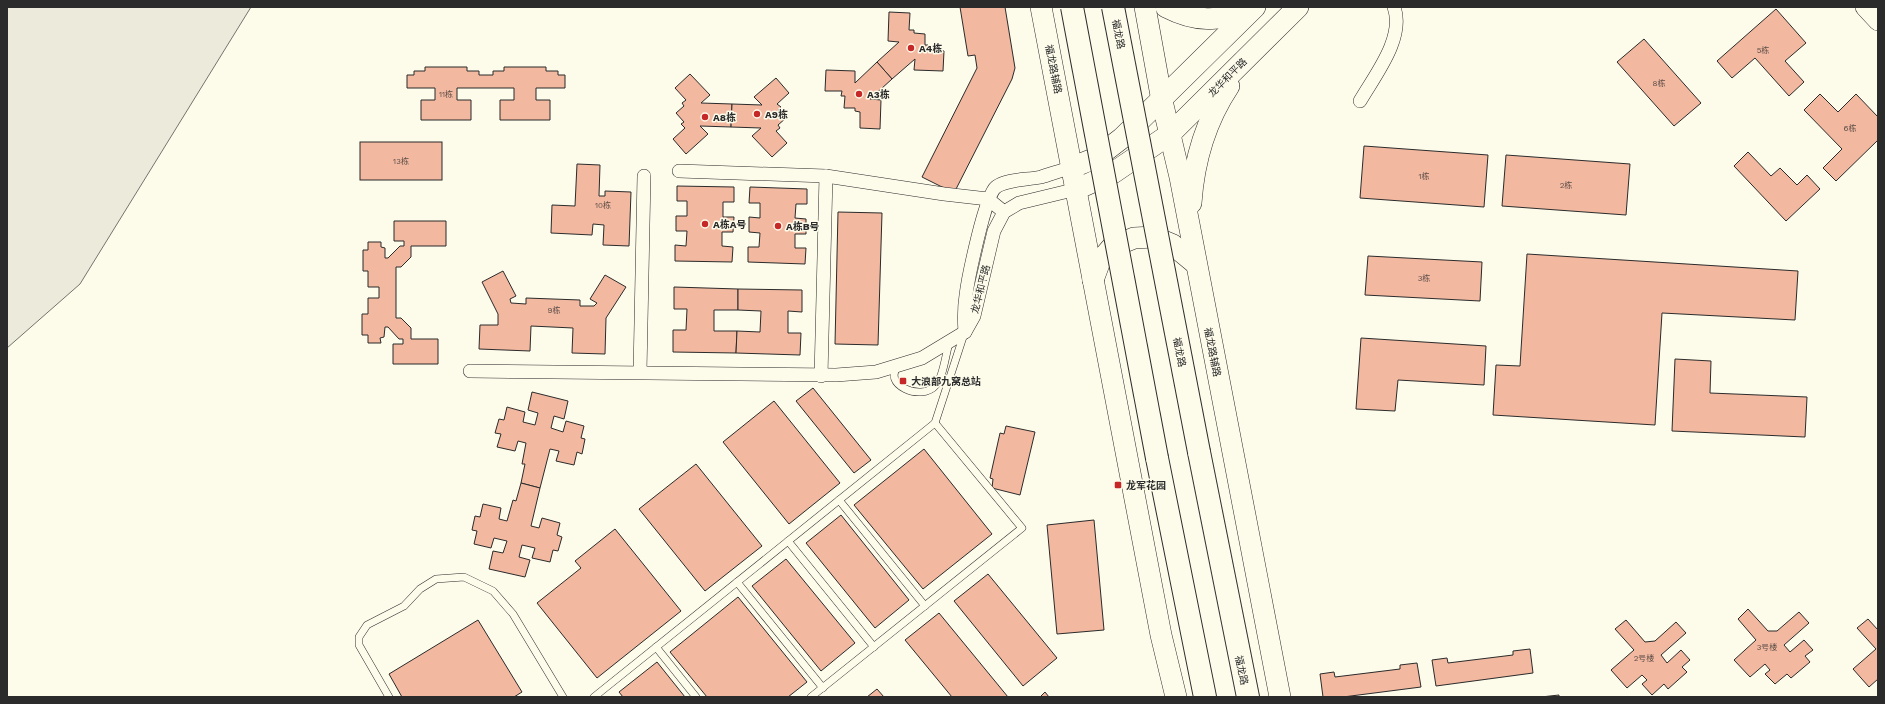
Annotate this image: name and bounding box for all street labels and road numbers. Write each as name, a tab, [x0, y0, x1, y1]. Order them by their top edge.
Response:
street label: 福龙路	[1110, 18, 1127, 50]
street label: 福龙路辅路	[1043, 44, 1064, 95]
street label: 龙华和平路	[1206, 56, 1249, 99]
street label: 龙华和平路	[969, 264, 992, 315]
street label: 福龙路辅路	[1202, 327, 1223, 378]
street label: 福龙路	[1171, 336, 1188, 368]
street label: 福龙路	[1233, 654, 1250, 686]

